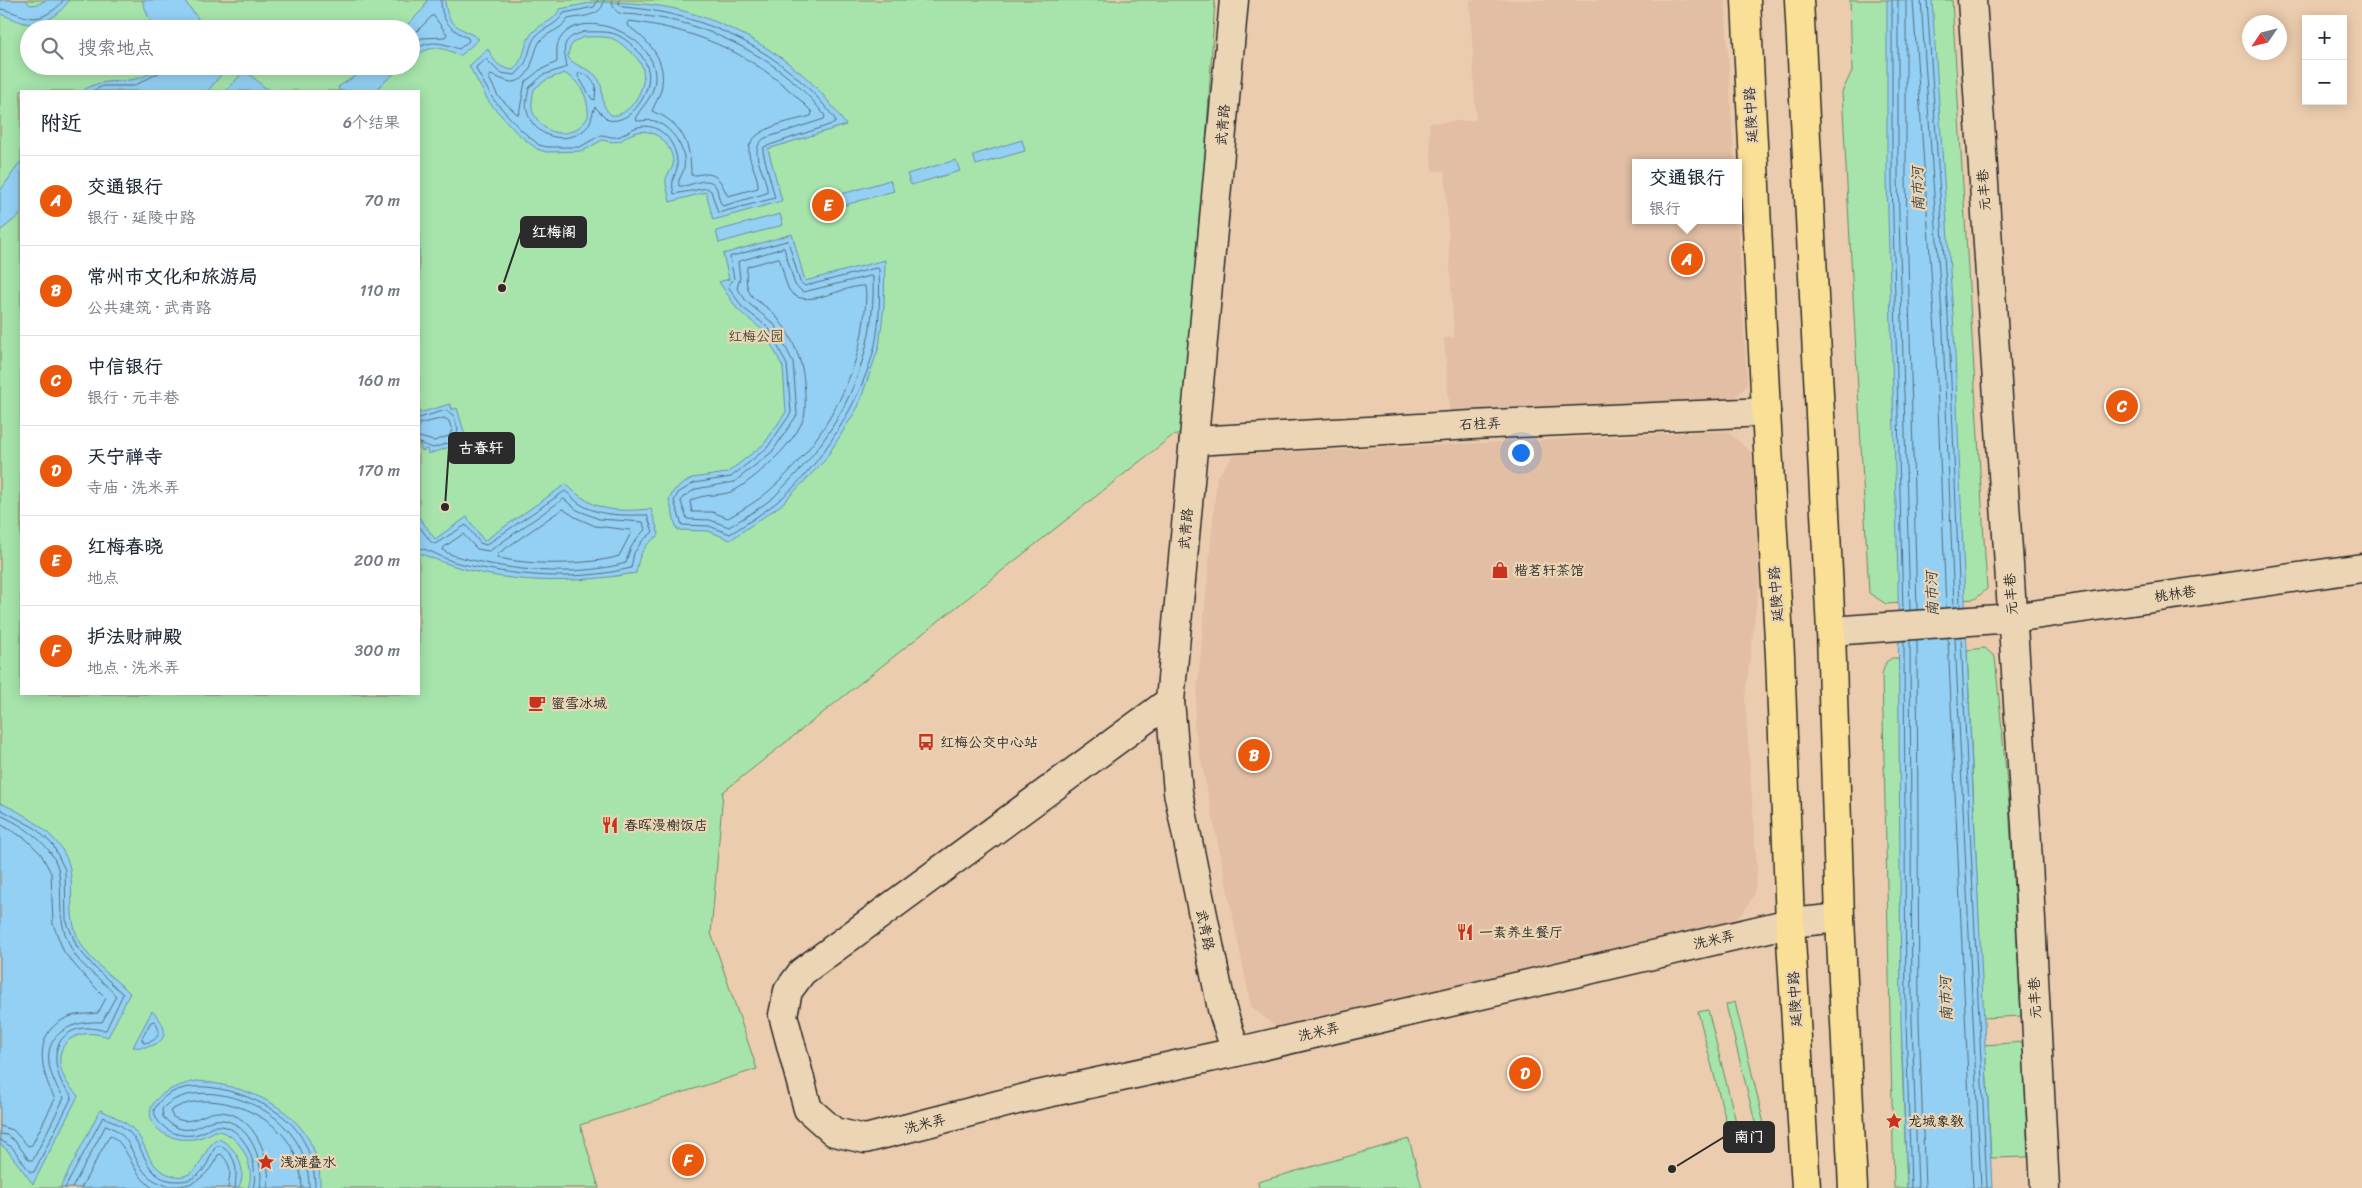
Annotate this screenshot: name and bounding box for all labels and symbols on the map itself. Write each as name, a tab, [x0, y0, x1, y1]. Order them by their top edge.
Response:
north arrow	[2242, 15, 2287, 60]
street label: 延陵中路	[1737, 86, 1765, 144]
street label: 武青路	[1209, 103, 1237, 147]
water label: 南市河	[1904, 163, 1932, 212]
street label: 元丰巷	[1970, 167, 1998, 212]
pin: E	[812, 186, 844, 224]
callout: 红梅阁	[521, 217, 586, 247]
text: 红梅阁	[531, 219, 577, 245]
pin: A	[1671, 240, 1703, 278]
park label: 红梅公园	[728, 324, 784, 349]
pin: C	[2106, 387, 2138, 425]
street label: 石柱弄	[1458, 410, 1502, 438]
callout: 古春轩	[449, 433, 514, 463]
text: 古春轩	[458, 435, 504, 461]
your location	[1508, 440, 1534, 466]
street label: 武青路	[1172, 507, 1200, 551]
place label: 楷茗轩茶馆	[1514, 558, 1584, 583]
shop icon: 楷茗轩茶馆	[1490, 560, 1510, 580]
street label: 延陵中路	[1762, 565, 1790, 623]
water label: 南市河	[1918, 568, 1946, 617]
street label: 元丰巷	[1997, 571, 2025, 616]
street label: 桃林巷	[2152, 579, 2199, 609]
place label: 蜜雪冰城	[551, 691, 607, 716]
cafe icon: 蜜雪冰城	[527, 693, 547, 713]
place label: 红梅公交中心站	[940, 730, 1038, 755]
bus stop icon: 红梅公交中心站	[916, 732, 936, 752]
pin: B	[1238, 736, 1270, 774]
place label: 春晖漫榭饭店	[624, 813, 708, 838]
restaurant icon: 春晖漫榭饭店	[600, 815, 620, 835]
street label: 武青路	[1188, 907, 1222, 953]
place label: 一素养生餐厅	[1479, 920, 1563, 945]
restaurant icon: 一素养生餐厅	[1455, 922, 1475, 942]
street label: 洗米弄	[1691, 923, 1737, 957]
street label: 延陵中路	[1781, 970, 1809, 1028]
water label: 南市河	[1932, 973, 1960, 1022]
street label: 元丰巷	[2021, 975, 2049, 1020]
street label: 洗米弄	[1296, 1015, 1342, 1049]
pin: D	[1509, 1054, 1541, 1092]
street label: 洗米弄	[902, 1107, 948, 1141]
place label: 龙城象教	[1908, 1109, 1964, 1134]
place icon: 龙城象教	[1884, 1111, 1904, 1131]
callout: 南门	[1724, 1122, 1774, 1152]
text: 南门	[1734, 1124, 1764, 1150]
pin: F	[672, 1141, 704, 1179]
place label: 浅滩叠水	[280, 1150, 337, 1175]
place icon: 浅滩叠水	[256, 1152, 276, 1172]

